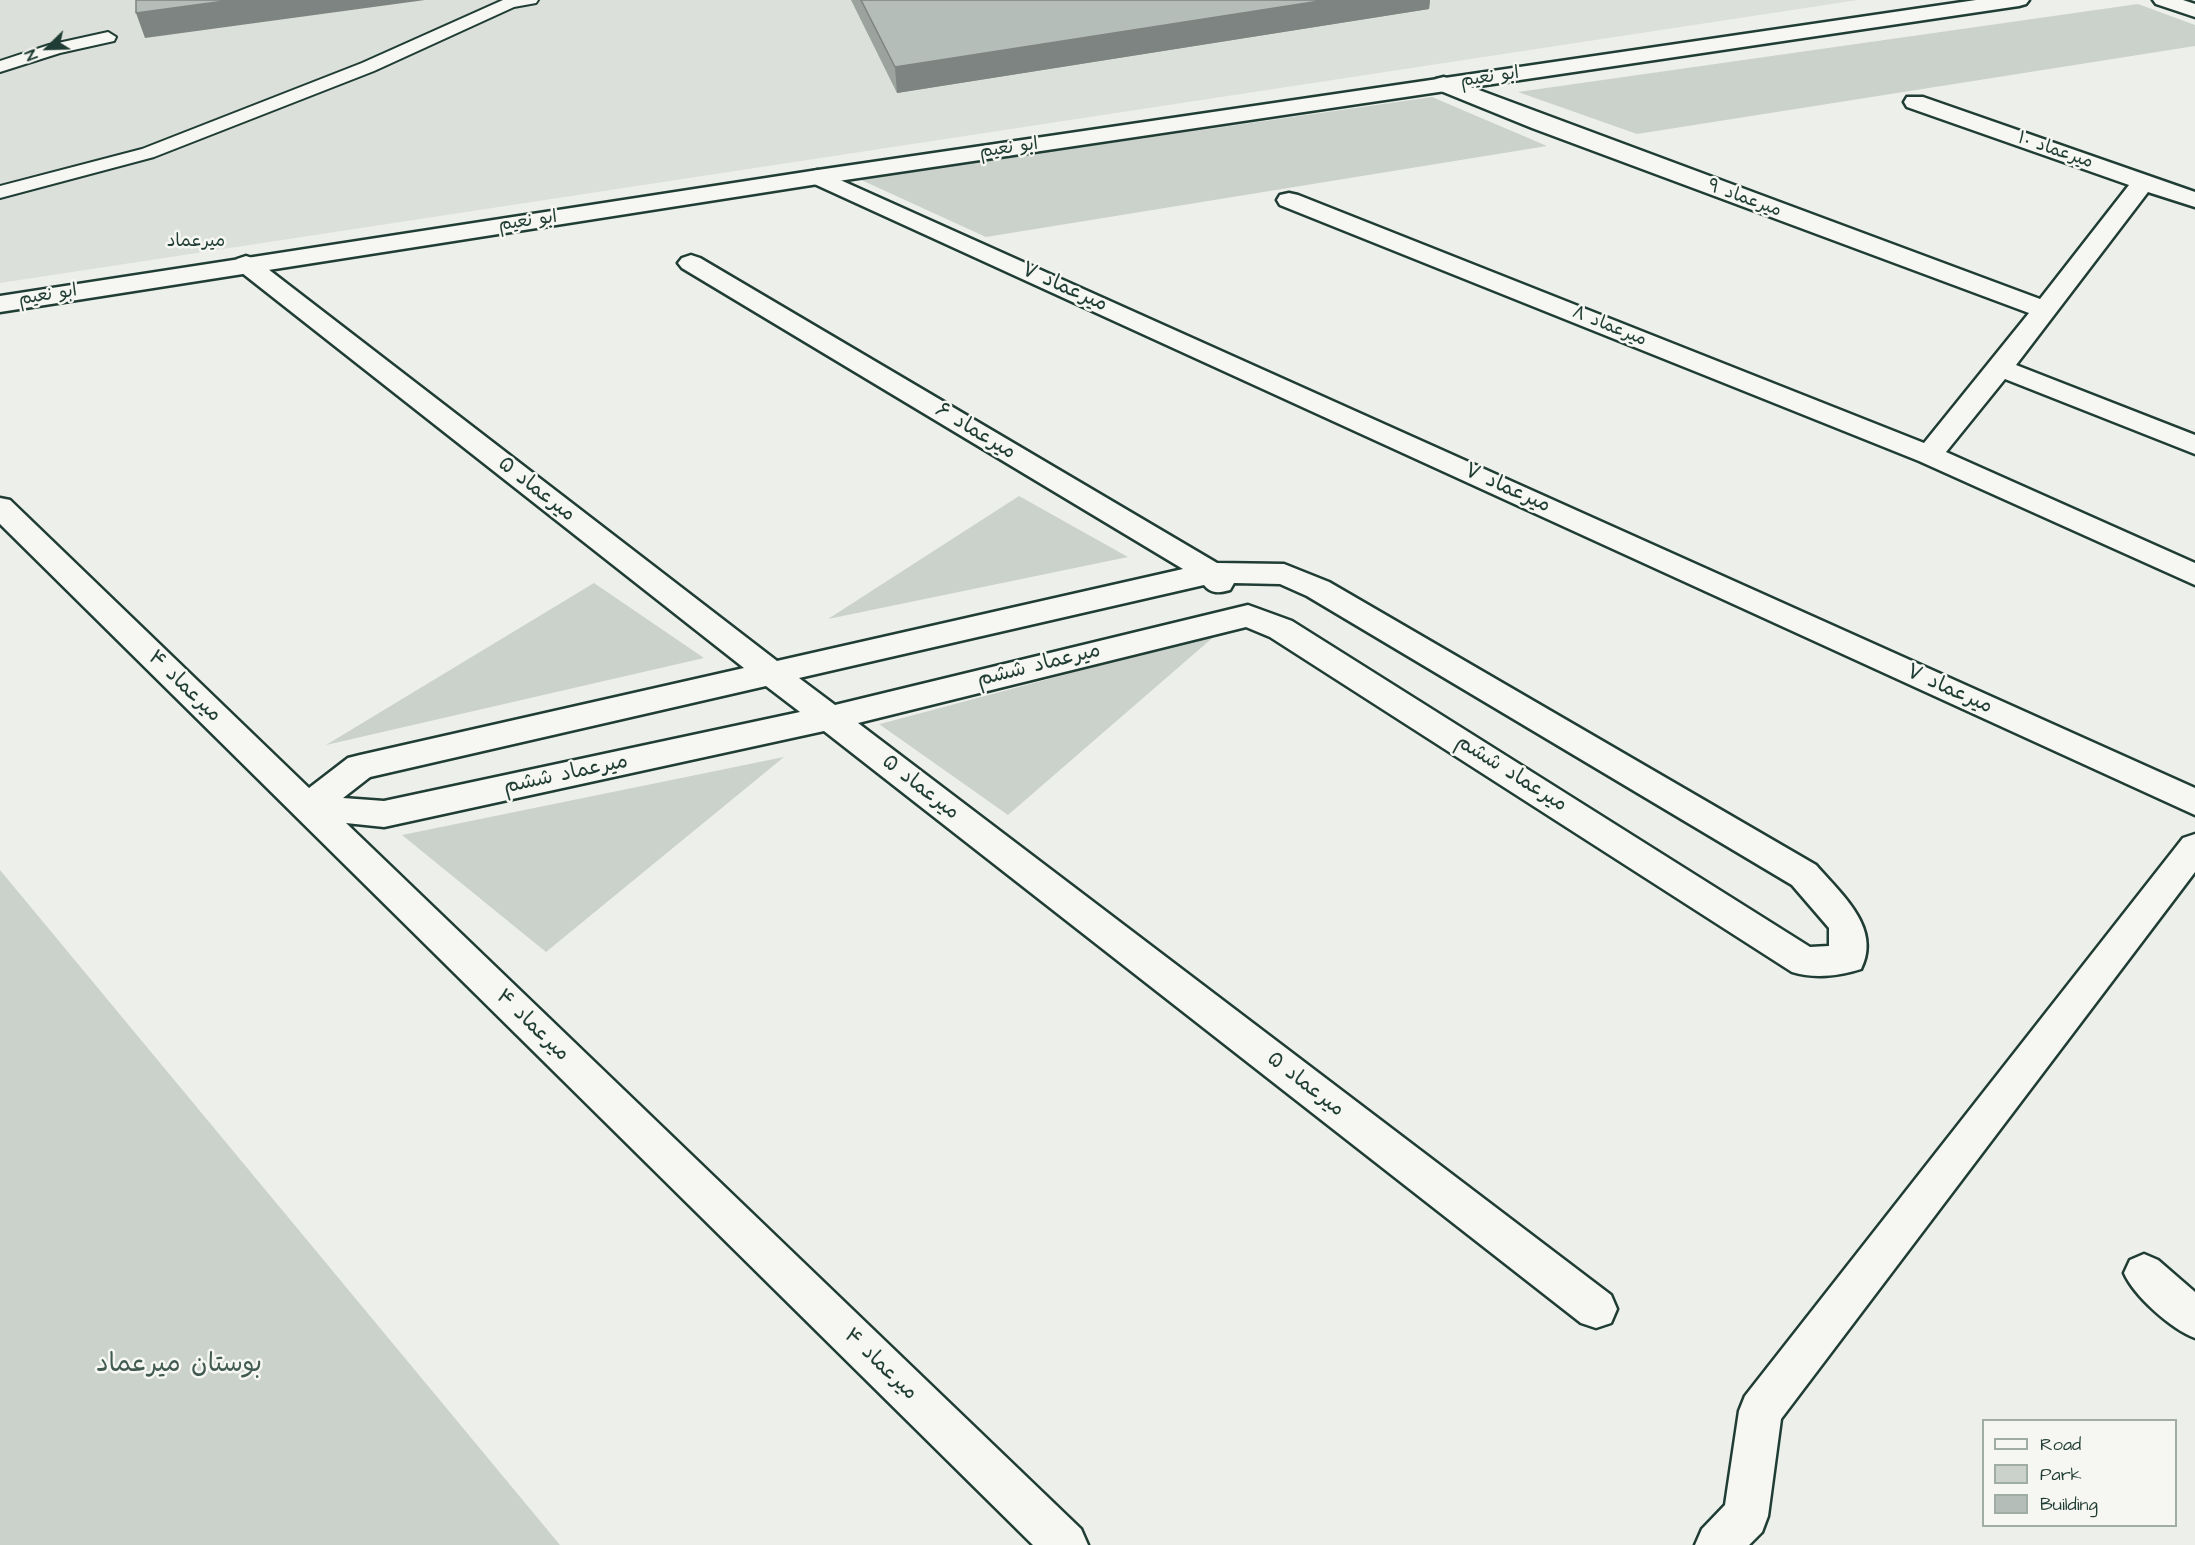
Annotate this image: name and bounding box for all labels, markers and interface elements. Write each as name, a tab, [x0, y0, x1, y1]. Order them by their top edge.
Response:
north arrow	[18, 18, 78, 78]
text: N	[19, 46, 44, 64]
street label: ابو نعیم	[1459, 63, 1521, 93]
street label: میرعماد ۱۰	[2014, 128, 2096, 174]
street label: ابو نعیم	[978, 134, 1040, 164]
street label: میرعماد ۹	[1704, 176, 1784, 222]
street label: ابو نعیم	[497, 207, 559, 237]
district label: میرعماد	[167, 231, 225, 253]
street label: میرعماد ۷	[1017, 258, 1111, 318]
street label: ابو نعیم	[17, 281, 79, 311]
street label: میرعماد ۸	[1569, 302, 1649, 352]
street label: میرعماد ۶	[930, 398, 1020, 466]
street label: میرعماد ۵	[492, 452, 580, 528]
street label: میرعماد ۷	[1460, 459, 1554, 519]
street label: میرعماد ششم	[975, 638, 1103, 694]
street label: میرعماد ۴	[142, 646, 226, 728]
street label: میرعماد ۷	[1902, 660, 1996, 720]
street label: میرعماد ششم	[1451, 730, 1571, 818]
street label: میرعماد ششم	[502, 750, 630, 800]
street label: میرعماد ۵	[876, 750, 964, 826]
street label: میرعماد ۴	[490, 985, 574, 1067]
street label: میرعماد ۵	[1261, 1047, 1349, 1123]
street label: میرعماد ۴	[838, 1324, 922, 1406]
park label: بوستان میرعماد	[96, 1350, 262, 1382]
legend	[1982, 1419, 2177, 1527]
text: Road	[2040, 1432, 2081, 1457]
text: Park	[2040, 1462, 2082, 1487]
text: Building	[2040, 1492, 2098, 1517]

